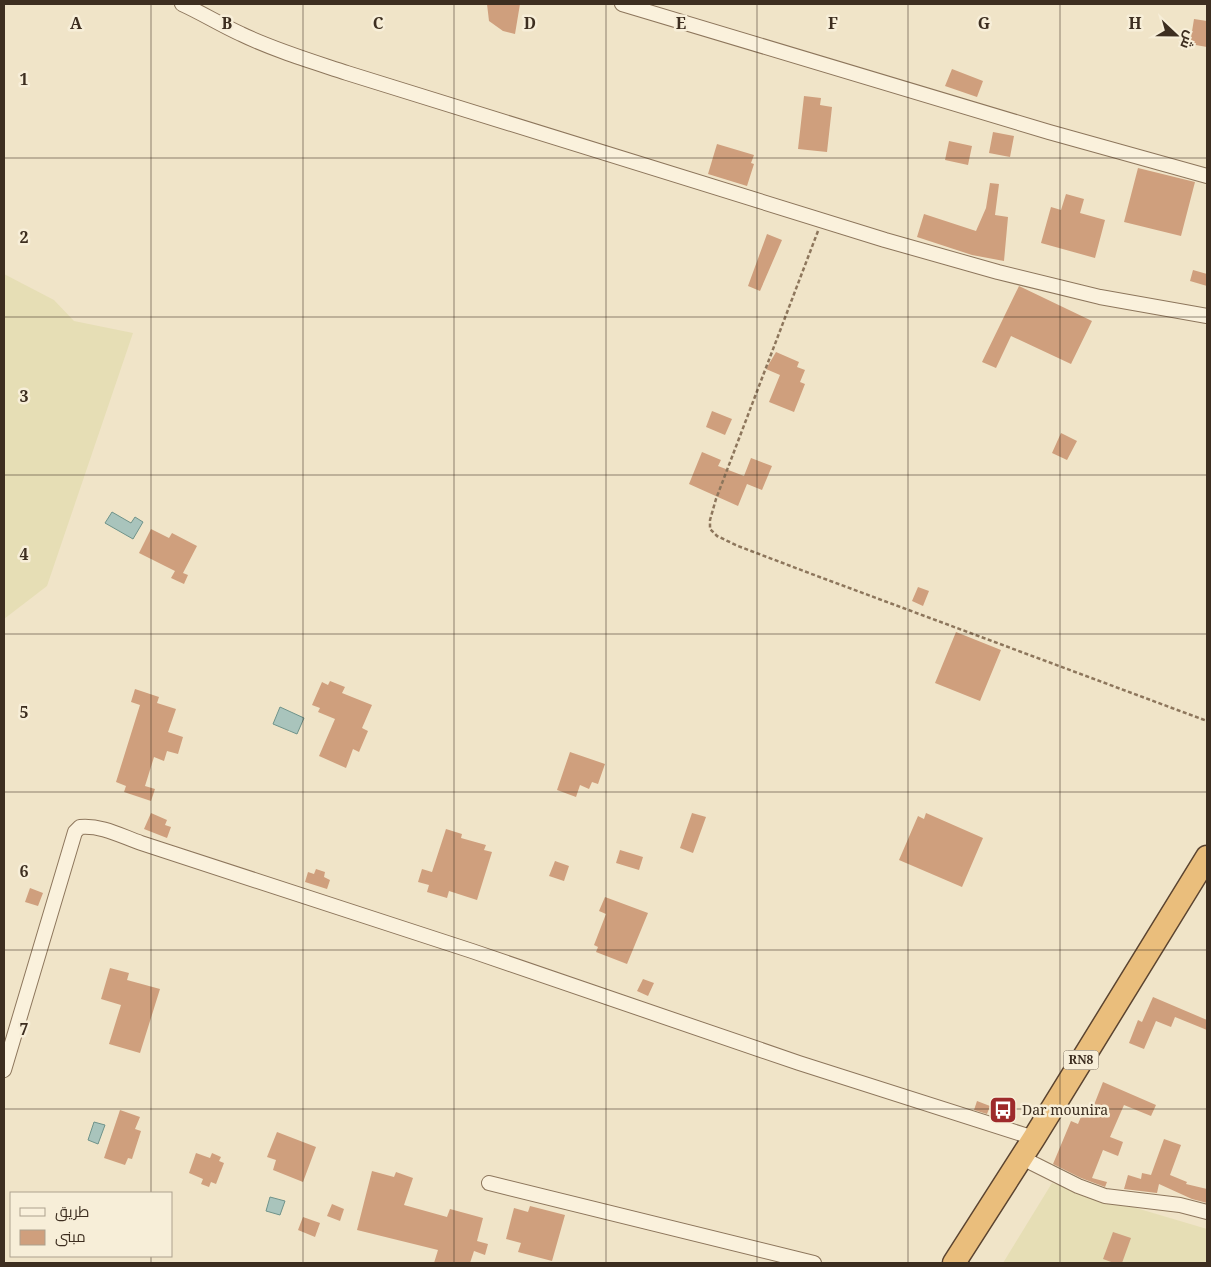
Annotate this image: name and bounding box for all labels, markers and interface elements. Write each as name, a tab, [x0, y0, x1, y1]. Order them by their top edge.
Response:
north arrow	[1151, 10, 1201, 60]
text: A	[70, 12, 83, 34]
text: B	[222, 12, 233, 34]
text: C	[373, 12, 384, 34]
text: D	[524, 12, 536, 34]
text: E	[676, 12, 686, 34]
text: F	[828, 12, 838, 34]
text: G	[978, 12, 990, 34]
text: H	[1128, 12, 1142, 34]
text: ش	[1176, 28, 1201, 52]
text: 1	[19, 68, 29, 90]
text: 2	[19, 226, 29, 248]
text: 3	[19, 385, 29, 407]
text: 4	[19, 543, 29, 565]
text: 5	[19, 701, 29, 723]
text: 6	[19, 860, 29, 882]
text: 7	[19, 1018, 29, 1040]
road number: RN8	[1064, 1050, 1098, 1070]
bus stop icon: Dar mounira	[988, 1095, 1018, 1125]
place label: Dar mounira	[1022, 1100, 1108, 1119]
legend	[10, 1192, 172, 1257]
text: طريق	[55, 1201, 89, 1222]
text: مبنى	[55, 1226, 86, 1247]

